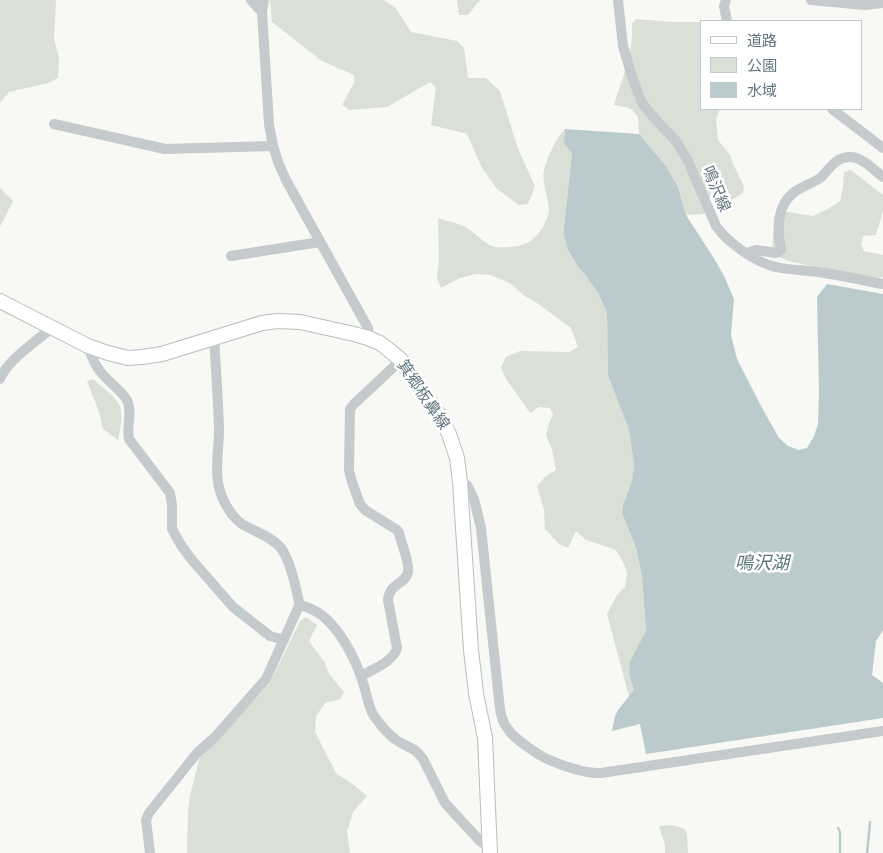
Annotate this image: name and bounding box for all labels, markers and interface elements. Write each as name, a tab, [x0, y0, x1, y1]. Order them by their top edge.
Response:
legend	[700, 20, 863, 110]
text: 道路	[747, 31, 777, 50]
text: 公園	[747, 56, 777, 75]
text: 水域	[747, 81, 777, 100]
street label: 鳴沢線	[698, 163, 734, 215]
street label: 箕郷板鼻線	[393, 356, 453, 434]
water label: 鳴沢湖	[735, 553, 789, 575]

